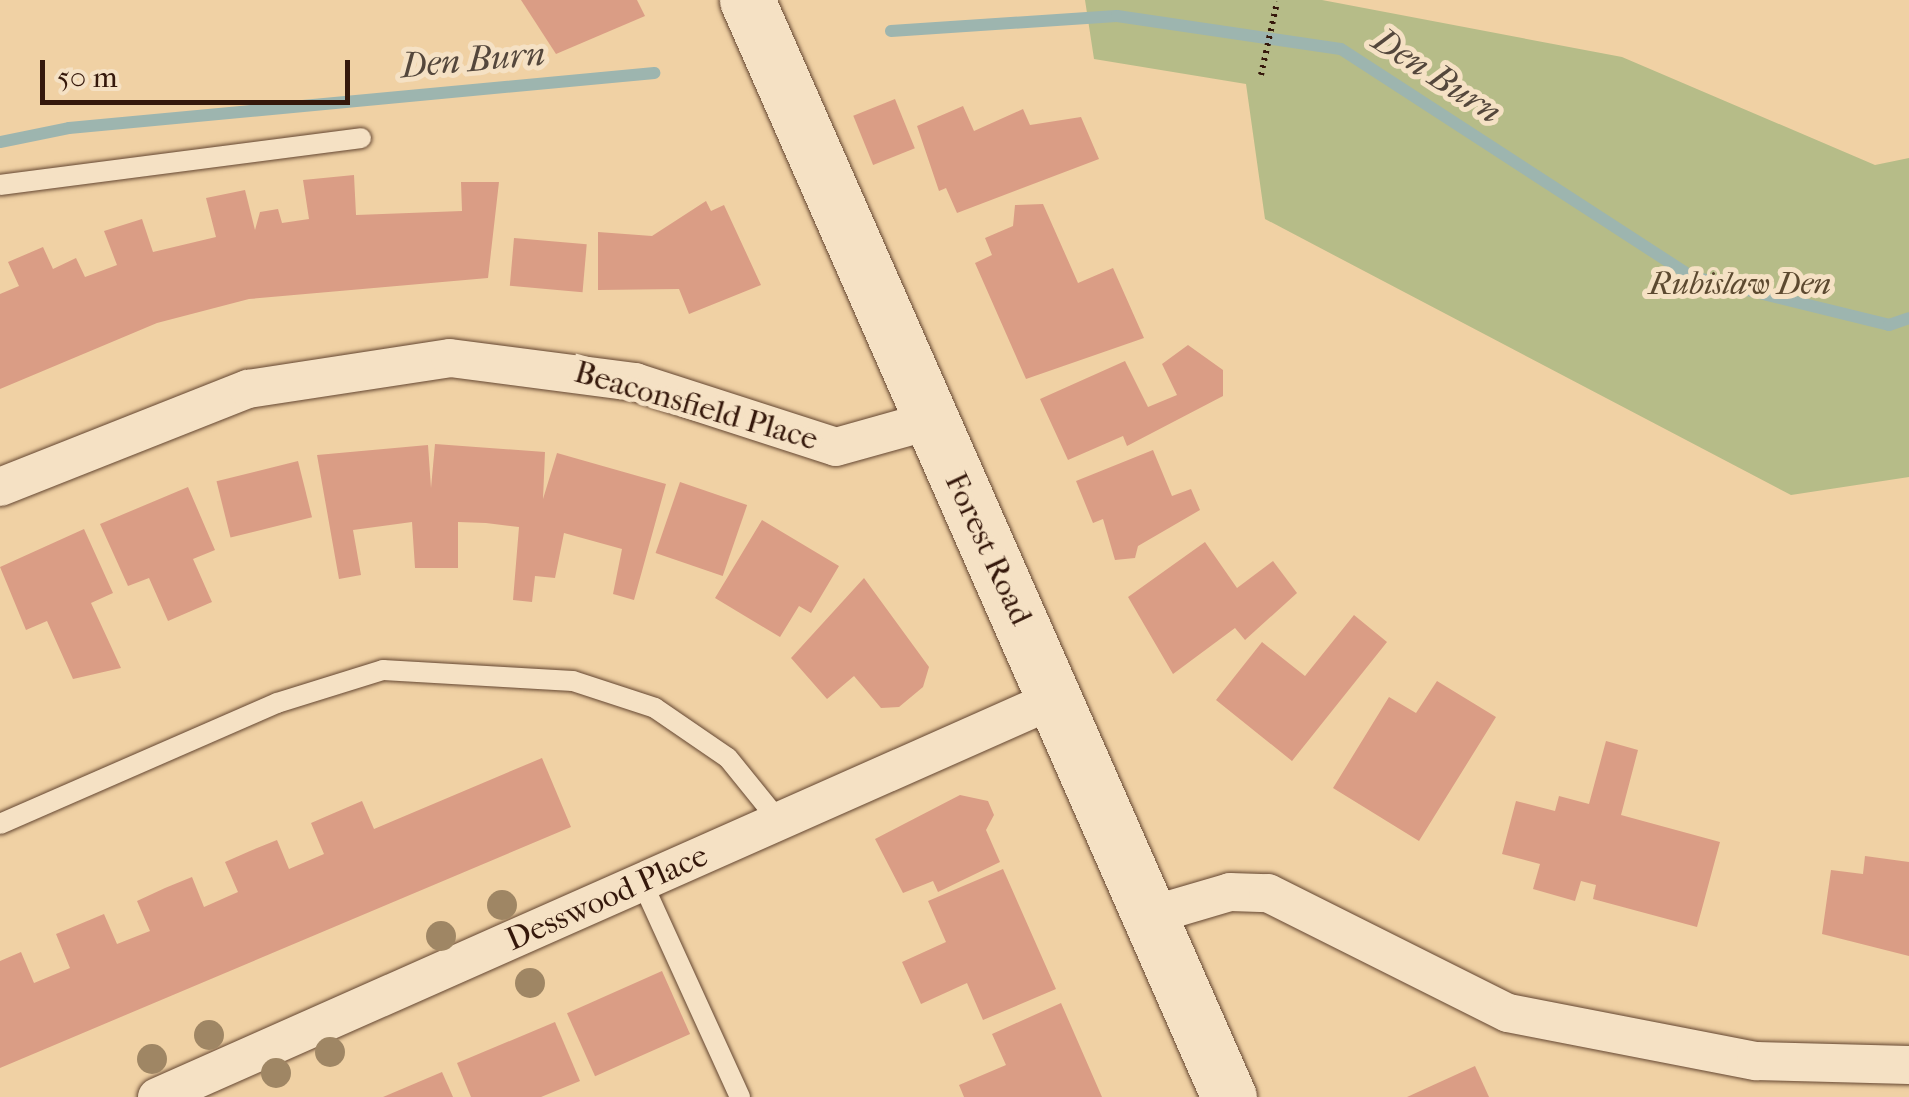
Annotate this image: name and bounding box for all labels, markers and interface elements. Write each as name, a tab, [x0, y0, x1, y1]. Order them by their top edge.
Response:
water label: Den Burn	[1365, 19, 1509, 133]
water label: Den Burn	[399, 33, 547, 87]
scale bar	[45, 40, 355, 102]
text: 50 m	[57, 60, 118, 95]
park label: Rubislaw Den	[1649, 265, 1831, 303]
street label: Beaconsfield Place	[570, 353, 822, 459]
street label: Forest Road	[936, 467, 1040, 631]
street label: Desswood Place	[500, 836, 714, 960]

